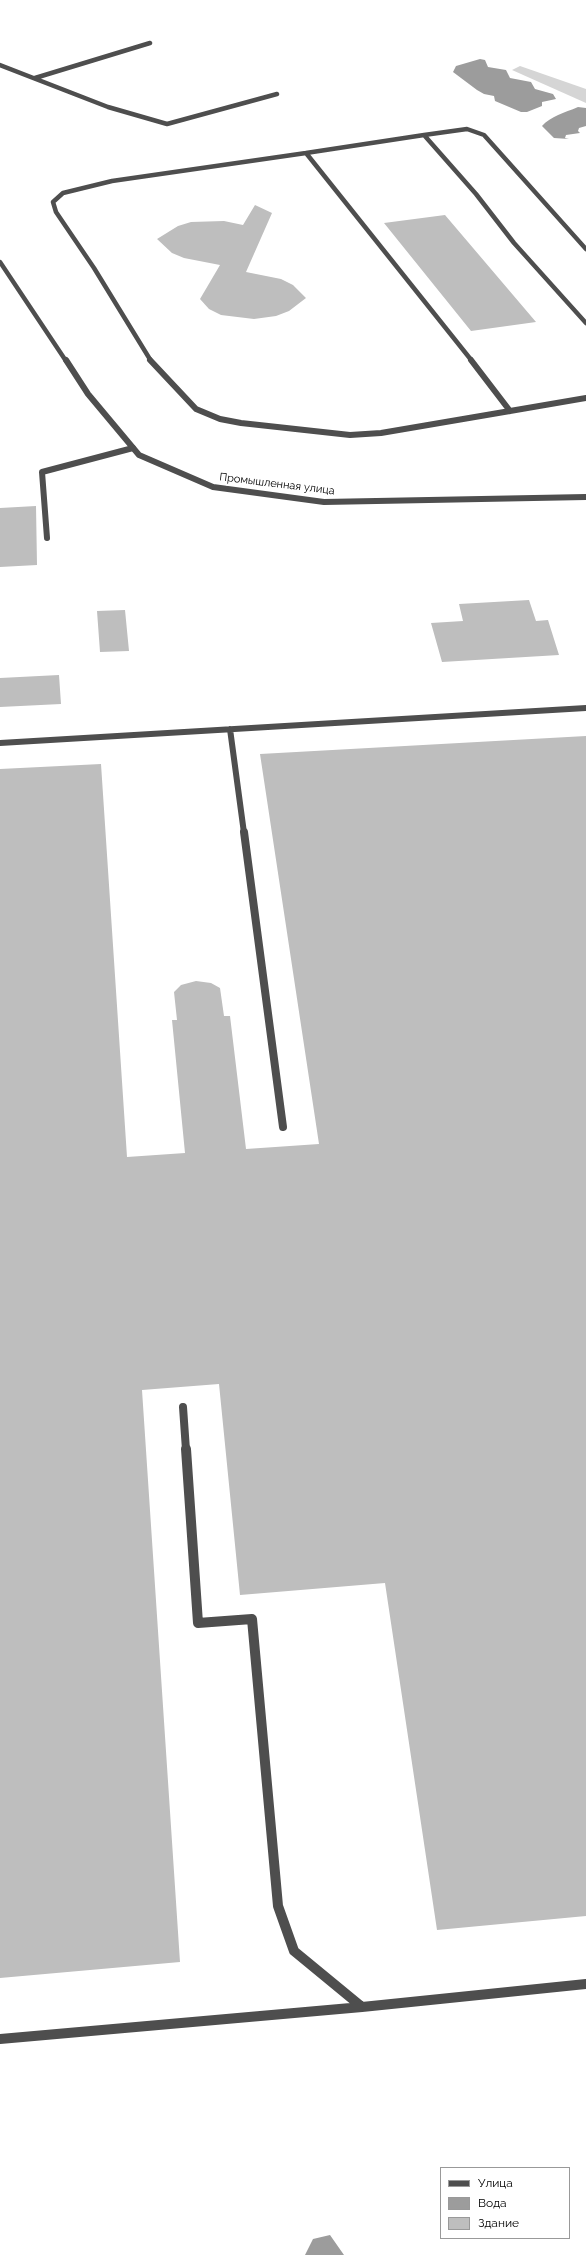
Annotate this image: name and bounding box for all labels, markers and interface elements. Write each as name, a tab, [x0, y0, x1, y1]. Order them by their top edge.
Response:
street label: Промышленная улица	[218, 470, 336, 498]
legend	[440, 2167, 570, 2239]
text: Улица	[478, 2176, 513, 2190]
text: Вода	[478, 2196, 507, 2210]
text: Здание	[478, 2216, 519, 2230]

